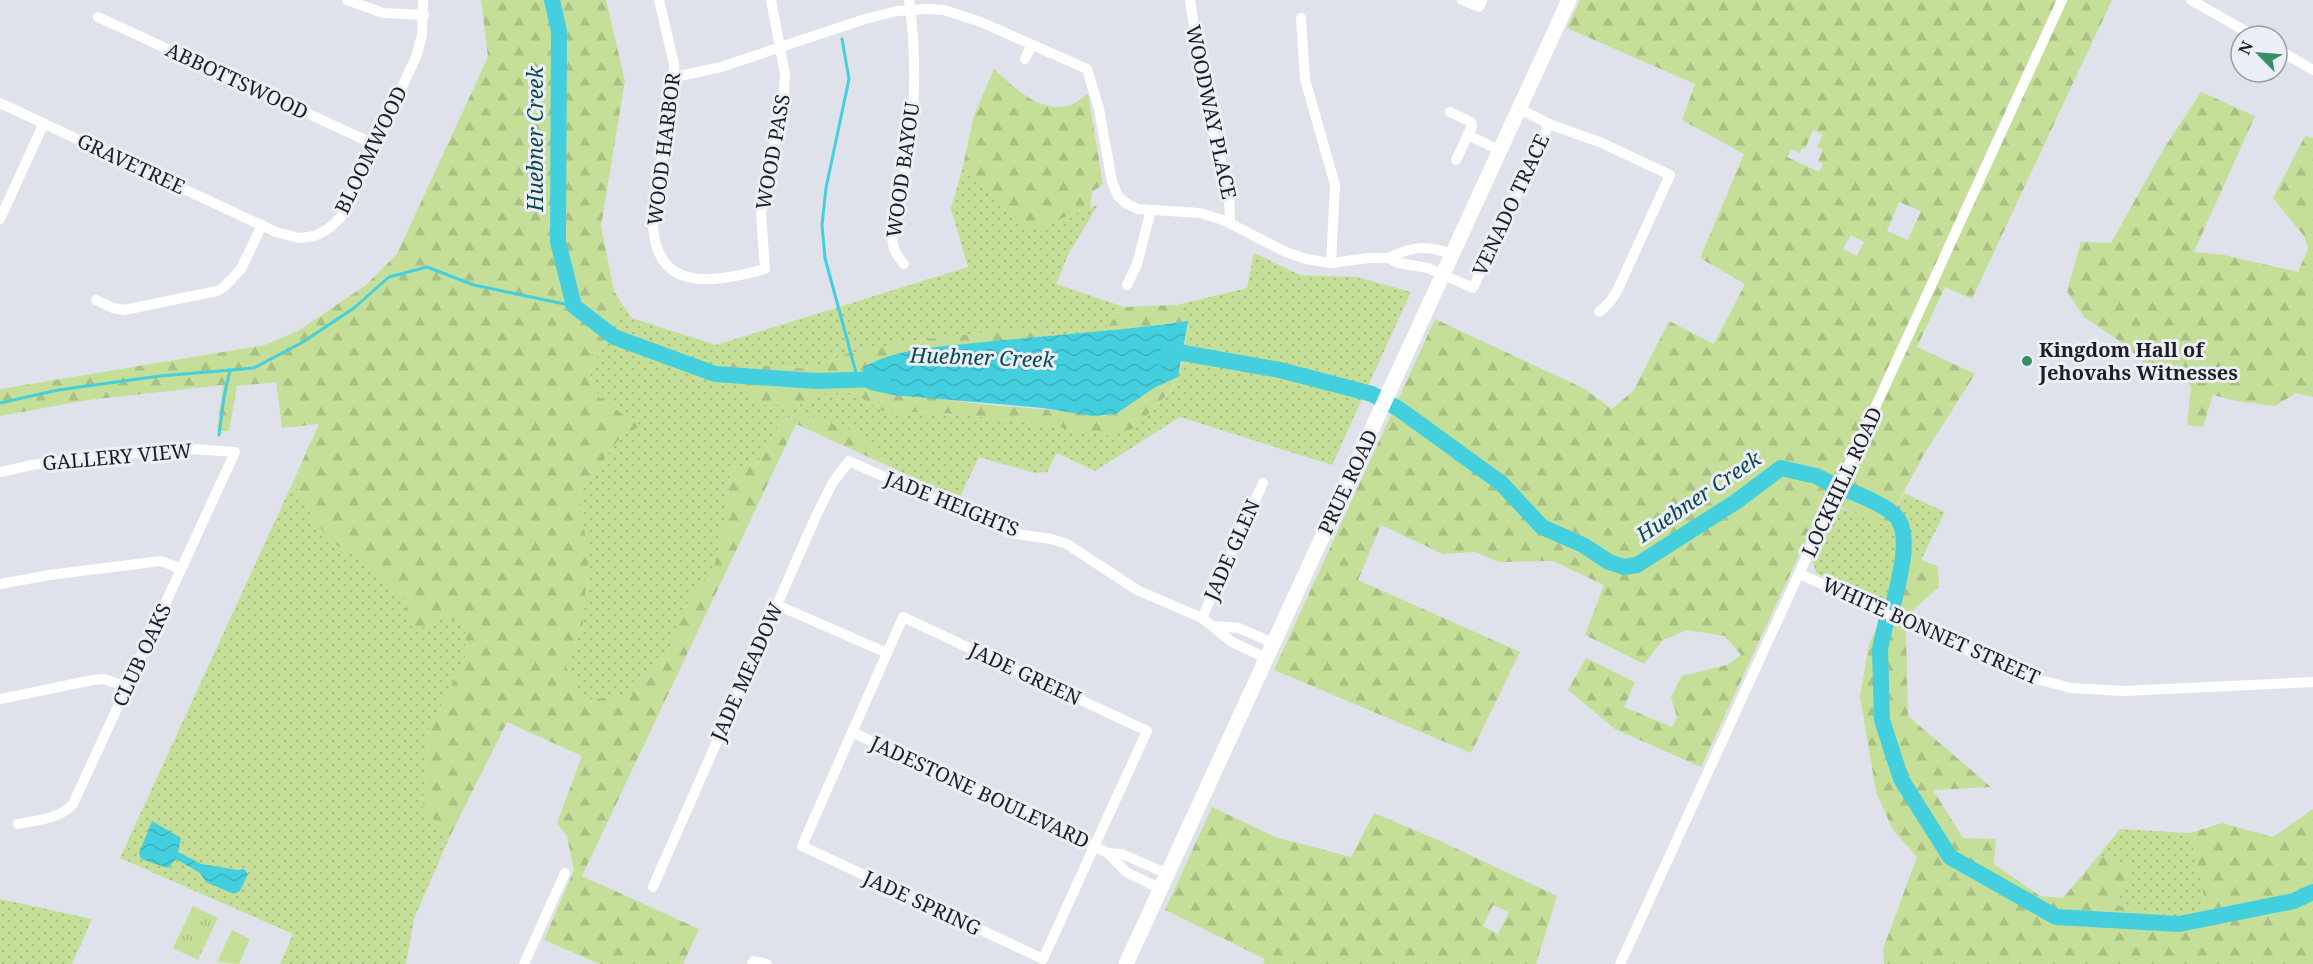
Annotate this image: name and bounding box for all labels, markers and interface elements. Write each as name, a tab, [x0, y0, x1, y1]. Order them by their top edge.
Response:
street label: WOODWAY PLACE	[1180, 22, 1243, 201]
north arrow	[2229, 24, 2289, 84]
street label: ABBOTTSWOOD	[162, 36, 313, 125]
text: N	[2233, 37, 2258, 58]
water label: Huebner Creek	[521, 66, 549, 212]
street label: WOOD HARBOR	[641, 70, 686, 227]
street label: BLOOMWOOD	[328, 82, 413, 218]
street label: WOOD PASS	[749, 92, 796, 212]
street label: WOOD BAYOU	[880, 100, 925, 239]
street label: GRAVETREE	[73, 127, 190, 200]
street label: VENADO TRACE	[1466, 129, 1555, 280]
place label: Kingdom Hall of Jehovahs Witnesses	[2038, 336, 2238, 386]
water label: Huebner Creek	[908, 340, 1056, 374]
marker: Kingdom Hall of Jehovahs Witnesses	[2020, 354, 2034, 368]
street label: LOCKHILL ROAD	[1795, 402, 1888, 561]
street label: PRUE ROAD	[1311, 425, 1384, 539]
street label: GALLERY VIEW	[41, 437, 193, 476]
water label: Huebner Creek	[1630, 443, 1767, 549]
street label: JADE HEIGHTS	[880, 464, 1023, 543]
street label: JADE GLEN	[1197, 495, 1266, 605]
street label: WHITE BONNET STREET	[1818, 570, 2044, 691]
street label: JADE MEADOW	[704, 598, 789, 746]
street label: CLUB OAKS	[106, 599, 177, 711]
street label: JADE GREEN	[964, 635, 1086, 711]
street label: JADESTONE BOULEVARD	[865, 728, 1094, 854]
street label: JADE SPRING	[858, 863, 985, 941]

